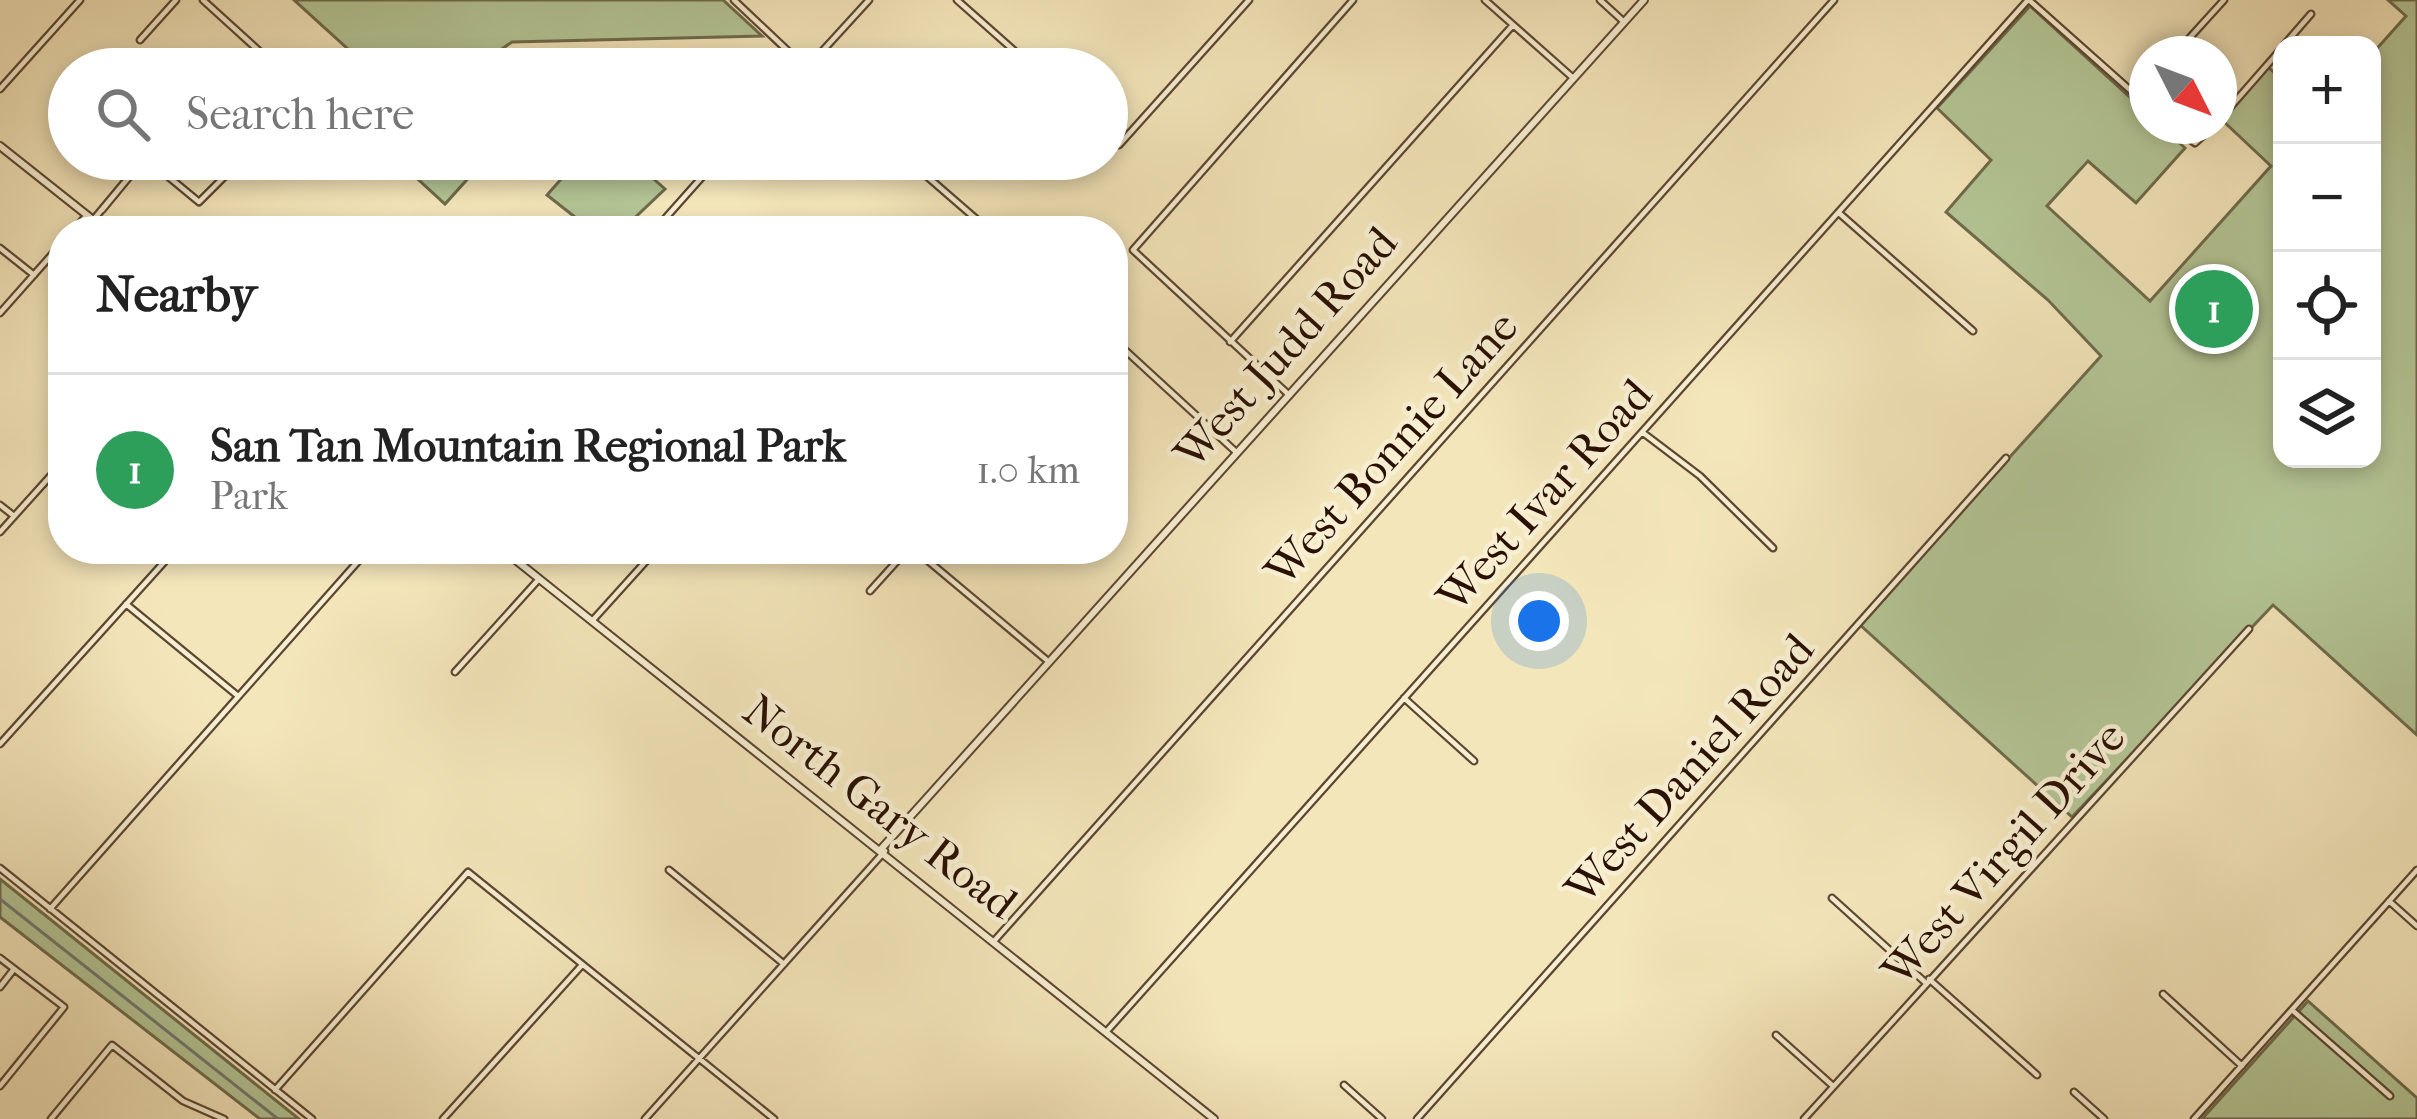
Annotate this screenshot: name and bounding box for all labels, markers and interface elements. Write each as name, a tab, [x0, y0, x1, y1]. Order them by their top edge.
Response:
north arrow	[2129, 36, 2237, 144]
map controls	[2273, 36, 2381, 468]
button: +	[2273, 36, 2381, 144]
search box	[48, 48, 1128, 180]
icon: search	[90, 81, 156, 147]
text: Search here	[186, 88, 414, 141]
button: −	[2273, 144, 2381, 252]
street label: West Judd Road	[1163, 216, 1408, 480]
button: locate	[2273, 252, 2381, 360]
text: Nearby	[96, 264, 257, 324]
pin: 1	[2175, 264, 2253, 354]
street label: West Bonnie Lane	[1254, 301, 1529, 598]
button: layers	[2273, 360, 2381, 468]
street label: West Ivar Road	[1426, 369, 1663, 624]
text: San Tan Mountain Regional Park	[210, 420, 846, 473]
text: 1	[128, 447, 142, 493]
text: 1.0 km	[976, 447, 1080, 493]
text: Park	[210, 473, 288, 519]
your location	[1509, 591, 1569, 651]
street label: West Daniel Road	[1554, 623, 1825, 915]
street label: North Gary Road	[733, 684, 1027, 930]
street label: West Virgil Drive	[1871, 711, 2136, 998]

